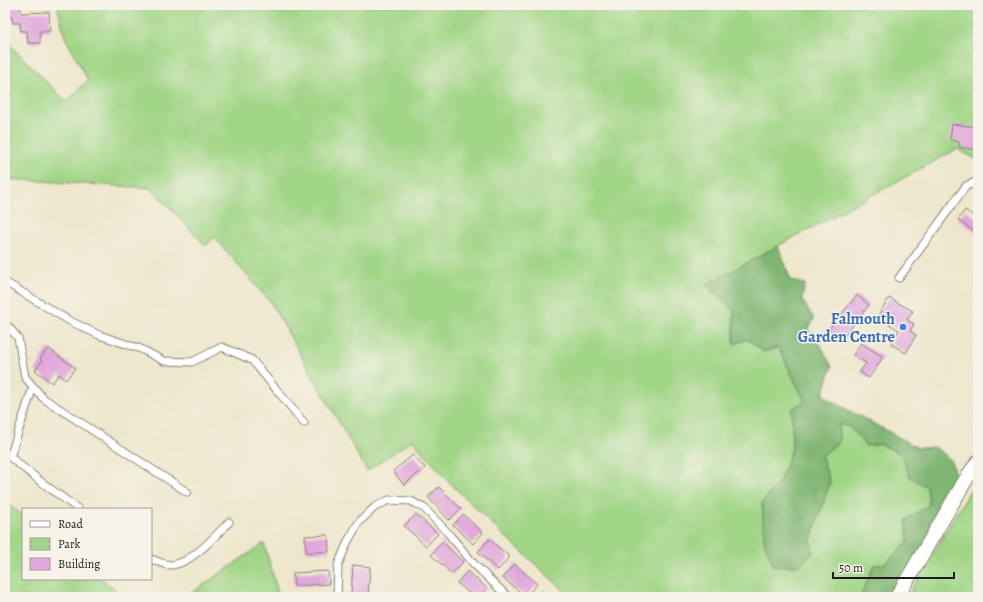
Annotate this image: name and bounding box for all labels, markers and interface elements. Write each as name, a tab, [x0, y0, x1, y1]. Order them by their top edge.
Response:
place label: Falmouth Garden Centre	[798, 308, 895, 348]
marker: Falmouth Garden Centre	[898, 322, 908, 332]
legend	[22, 508, 152, 580]
text: Road	[58, 516, 84, 532]
text: Park	[58, 536, 81, 552]
scale bar	[833, 554, 954, 580]
text: Building	[58, 556, 100, 572]
text: 50 m	[839, 560, 863, 576]

